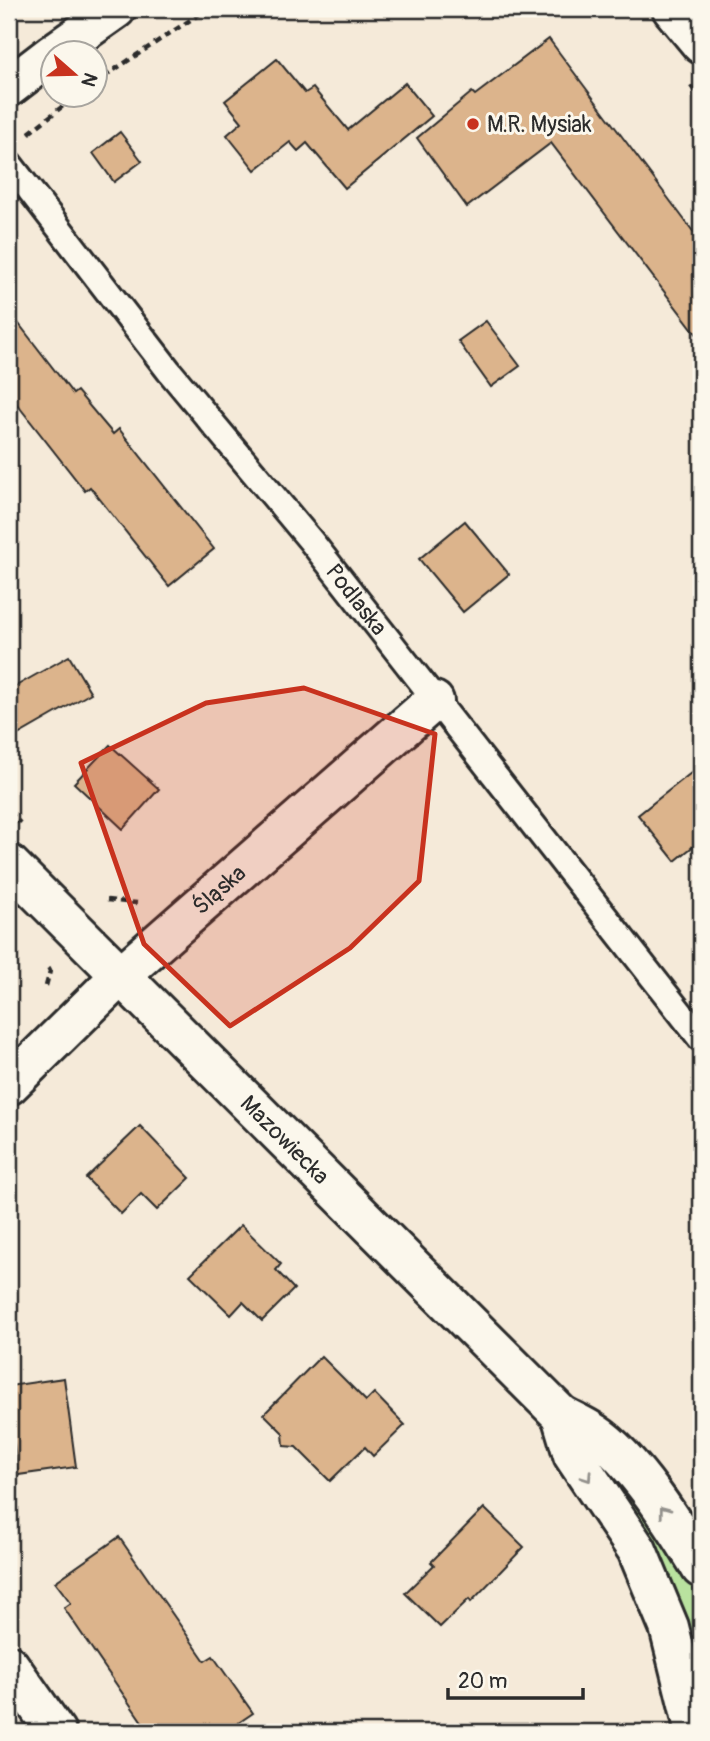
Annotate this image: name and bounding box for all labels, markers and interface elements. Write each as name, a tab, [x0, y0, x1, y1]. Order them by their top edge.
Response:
north arrow	[38, 38, 108, 108]
text: N	[76, 69, 103, 90]
place label: M.R. Mysiak	[487, 110, 592, 139]
marker: M.R. Mysiak	[465, 116, 481, 132]
street label: Podlaska	[320, 558, 394, 641]
street label: Śląska	[186, 858, 252, 921]
street label: Mazowiecka	[234, 1089, 336, 1190]
one-way arrow	[579, 1469, 592, 1482]
one-way arrow	[660, 1506, 673, 1519]
scale bar	[448, 1657, 582, 1701]
text: 20 m	[458, 1668, 507, 1695]

